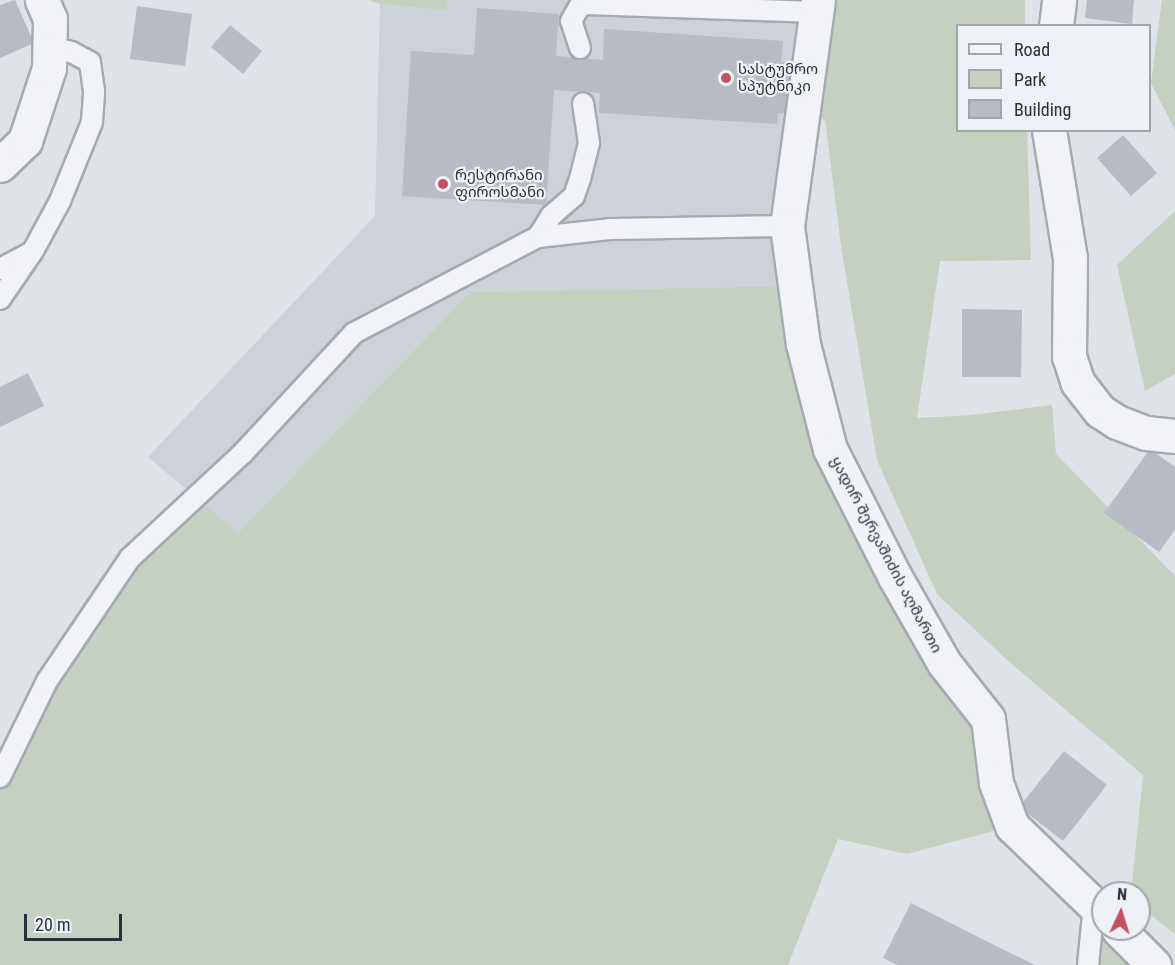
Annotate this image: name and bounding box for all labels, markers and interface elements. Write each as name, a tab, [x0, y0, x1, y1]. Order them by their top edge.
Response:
legend	[956, 24, 1151, 132]
text: Road	[1014, 39, 1050, 60]
place label: სასტუმრო სპუტნიკი	[738, 60, 818, 95]
text: Park	[1014, 69, 1046, 90]
marker: სასტუმრო სპუტნიკი	[719, 71, 733, 85]
text: Building	[1014, 99, 1071, 120]
place label: რესტირანი ფიროსმანი	[455, 166, 545, 201]
marker: რესტირანი ფიროსმანი	[436, 177, 450, 191]
street label: ყადირ შერვაშიძის აღმართი	[826, 454, 946, 656]
north arrow	[1091, 881, 1151, 941]
text: N	[1117, 885, 1128, 904]
scale bar	[27, 902, 124, 940]
text: 20 m	[35, 914, 70, 935]

